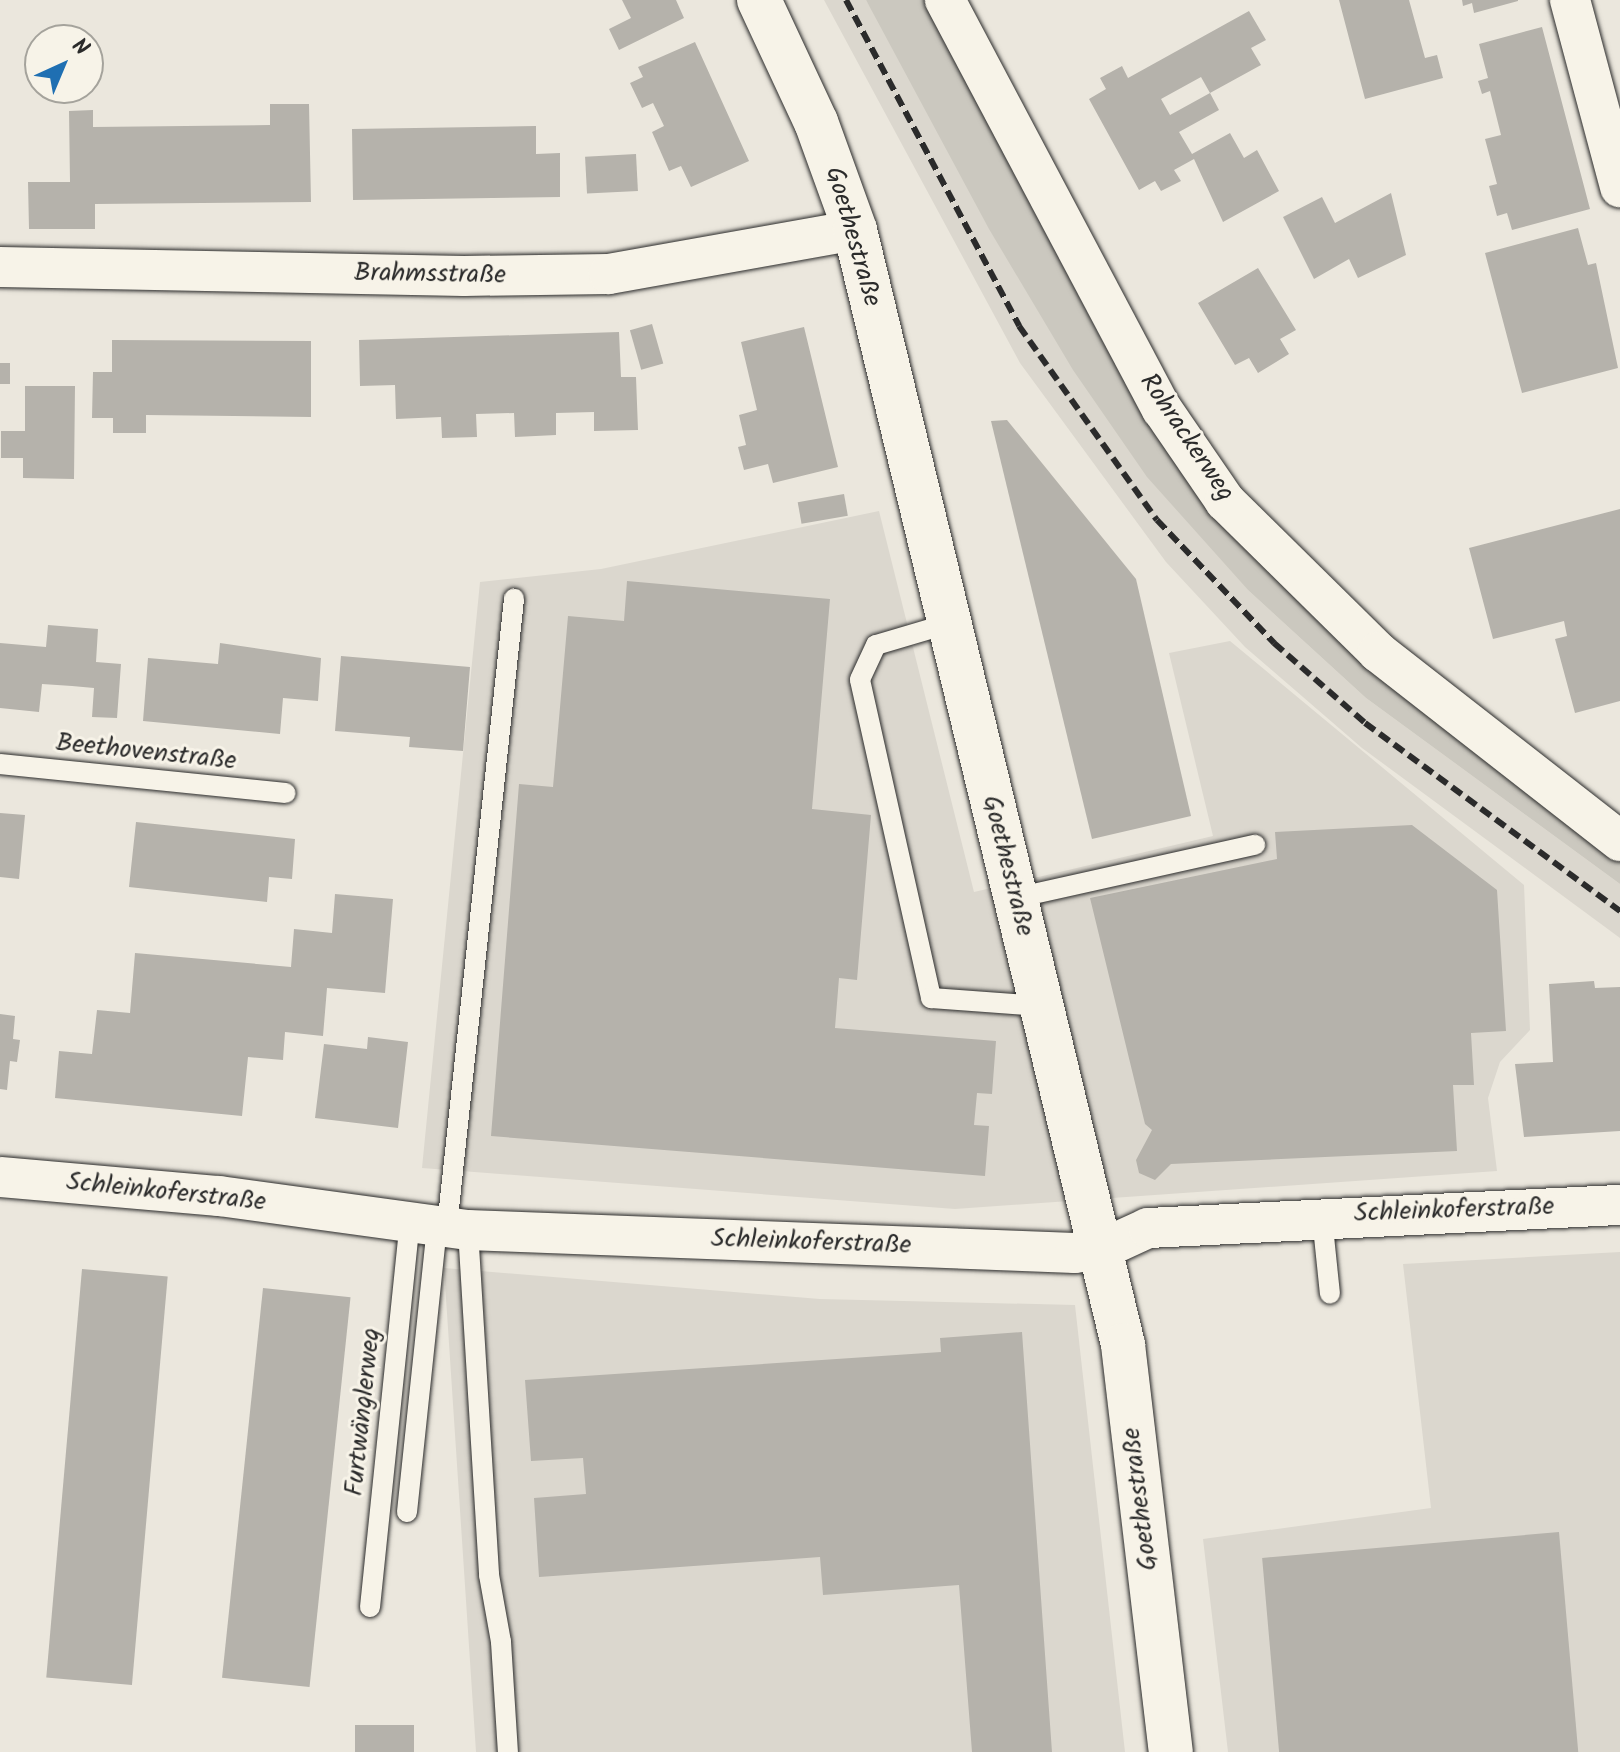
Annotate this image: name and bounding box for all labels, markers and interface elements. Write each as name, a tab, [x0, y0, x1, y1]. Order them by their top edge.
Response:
north arrow	[24, 24, 104, 104]
text: N	[62, 30, 97, 65]
street label: Goethestraße	[817, 164, 887, 310]
street label: Brahmsstraße	[354, 258, 506, 292]
street label: Rohrackerweg	[1132, 368, 1240, 508]
street label: Beethovenstraße	[54, 728, 238, 778]
street label: Goethestraße	[974, 792, 1040, 940]
street label: Schleinkoferstraße	[65, 1167, 267, 1219]
street label: Schleinkoferstraße	[1353, 1192, 1555, 1230]
street label: Schleinkoferstraße	[710, 1224, 912, 1262]
street label: Furtwänglerweg	[340, 1326, 388, 1498]
street label: Goethestraße	[1117, 1426, 1165, 1572]

